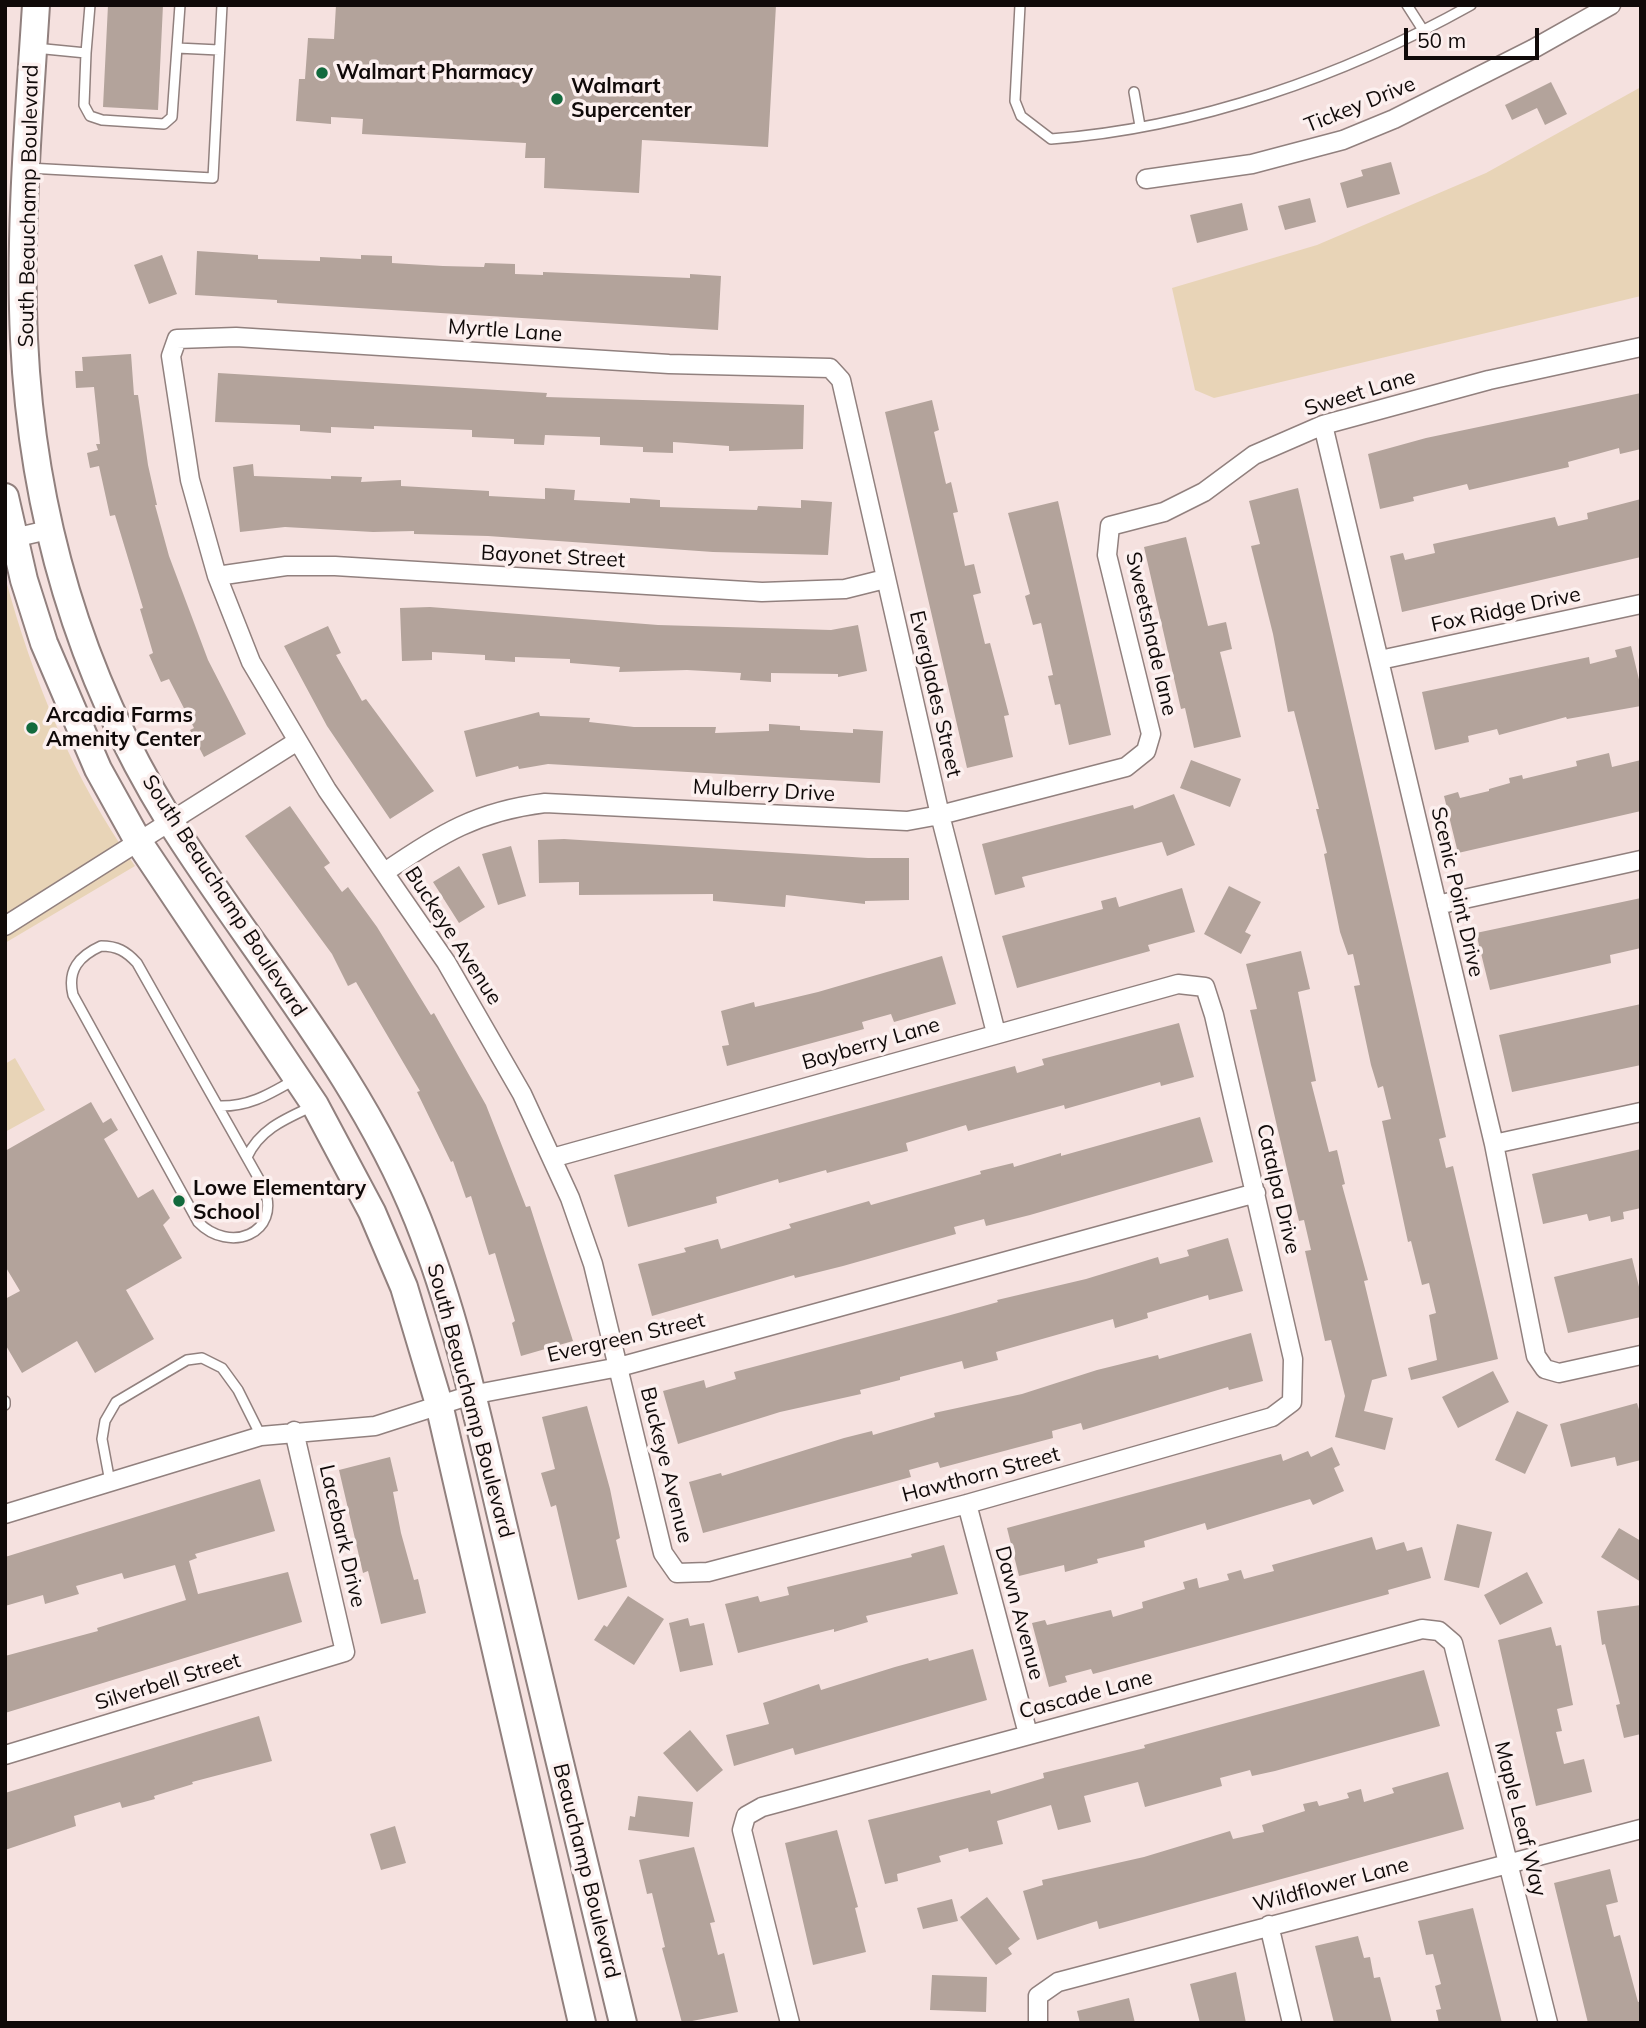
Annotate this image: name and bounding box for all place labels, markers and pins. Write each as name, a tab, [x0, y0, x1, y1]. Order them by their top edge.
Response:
place label: Walmart Pharmacy	[336, 60, 533, 86]
marker: Walmart Pharmacy	[314, 65, 330, 81]
place label: Walmart Supercenter	[571, 74, 692, 124]
marker: Walmart Supercenter	[549, 91, 565, 107]
place label: Arcadia Farms Amenity Center	[46, 703, 201, 753]
marker: Arcadia Farms Amenity Center	[24, 720, 40, 736]
place label: Lowe Elementary School	[193, 1176, 366, 1226]
marker: Lowe Elementary School	[171, 1193, 187, 1209]

